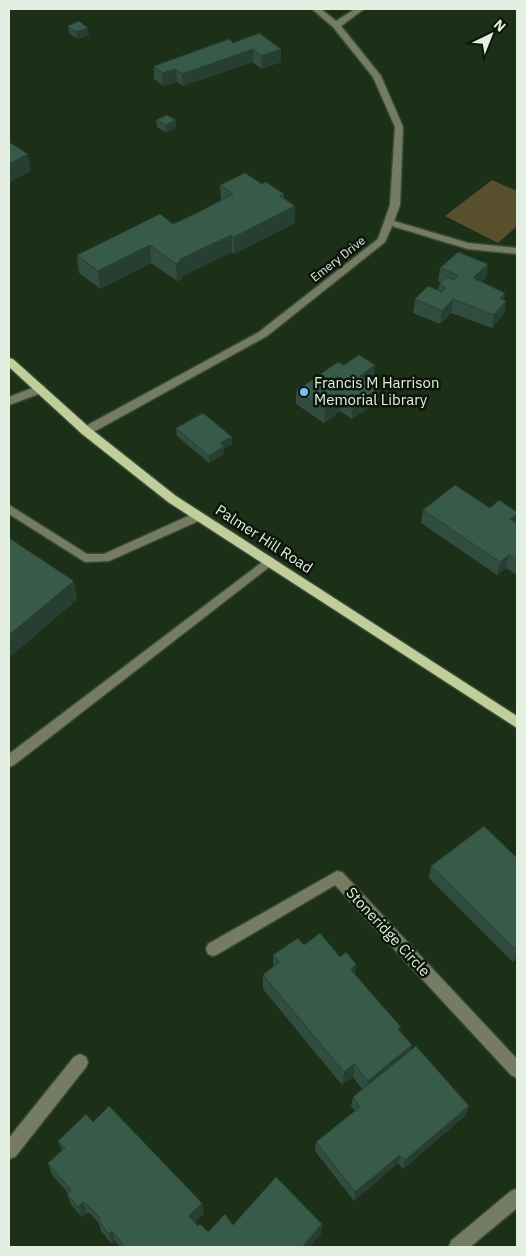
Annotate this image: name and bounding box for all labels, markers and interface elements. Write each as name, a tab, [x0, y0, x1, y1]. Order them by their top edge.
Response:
north arrow	[466, 10, 516, 60]
text: N	[490, 15, 510, 36]
street label: Emery Drive	[307, 232, 368, 285]
place label: Francis M Harrison Memorial Library	[314, 373, 440, 409]
marker: Francis M Harrison Memorial Library	[298, 386, 310, 398]
street label: Palmer Hill Road	[212, 500, 316, 577]
street label: Stoneridge Circle	[342, 883, 435, 980]

